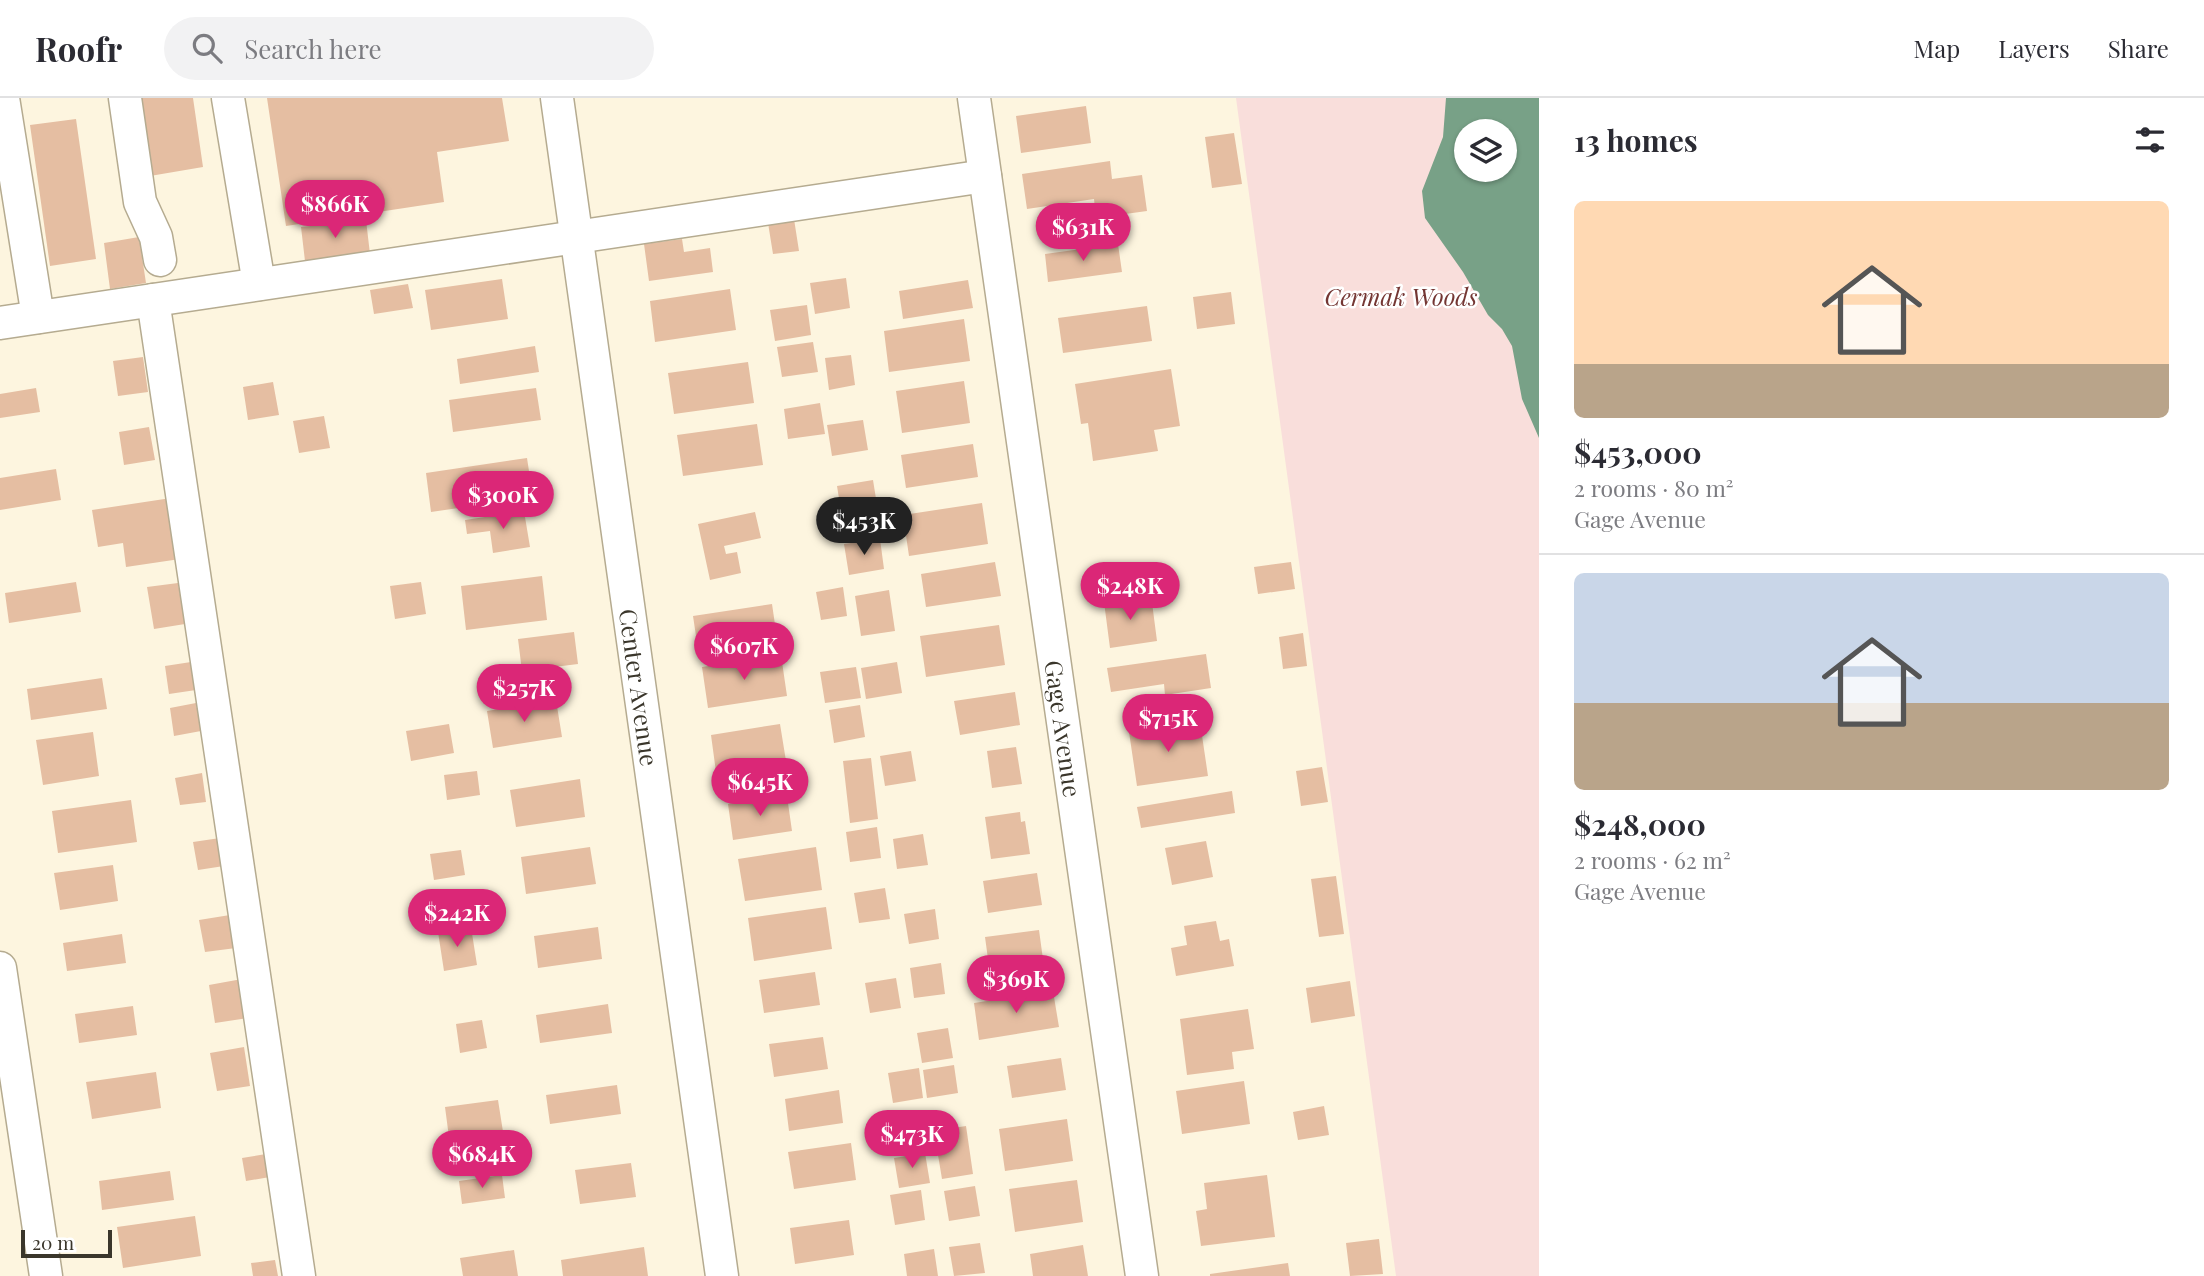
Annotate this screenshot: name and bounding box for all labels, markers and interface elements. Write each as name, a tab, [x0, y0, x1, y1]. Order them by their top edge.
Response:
search box	[164, 17, 654, 80]
text: Roofr	[35, 26, 122, 70]
icon: search	[188, 29, 226, 67]
text: Search here	[244, 31, 382, 66]
text: Map	[1914, 32, 1960, 64]
text: Layers	[1998, 32, 2070, 64]
text: Share	[2108, 32, 2169, 64]
map controls	[1454, 119, 1517, 182]
button: layers	[1454, 119, 1517, 182]
text: 13 homes	[1574, 120, 1698, 160]
icon: filters	[2131, 121, 2169, 159]
pin: $866K	[286, 180, 384, 240]
text: $866K	[301, 187, 369, 218]
pin: $631K	[1034, 204, 1132, 263]
text: $631K	[1052, 210, 1114, 241]
icon: home	[1809, 247, 1935, 373]
park label: Cermak Woods	[1324, 280, 1478, 312]
text: $453,000	[1574, 432, 1702, 472]
pin: $300K	[454, 472, 552, 531]
text: 2 rooms · 80 m²	[1574, 472, 1734, 503]
text: $300K	[468, 478, 538, 509]
pin: $453K	[815, 498, 913, 557]
text: Gage Avenue	[1574, 503, 1706, 534]
text: $453K	[832, 504, 896, 535]
pin: $248K	[1081, 562, 1179, 622]
text: $248K	[1097, 569, 1163, 600]
street label: Center Avenue	[613, 607, 666, 768]
icon: home	[1809, 619, 1935, 745]
pin: $607K	[695, 622, 793, 682]
text: $607K	[710, 629, 778, 660]
street label: Gage Avenue	[1038, 658, 1089, 799]
pin: $257K	[475, 664, 573, 724]
text: $257K	[493, 671, 555, 702]
pin: $715K	[1119, 694, 1217, 754]
text: $715K	[1138, 701, 1198, 732]
pin: $645K	[711, 758, 809, 818]
text: $645K	[727, 765, 793, 796]
text: $248,000	[1574, 804, 1706, 844]
text: 2 rooms · 62 m²	[1574, 844, 1731, 875]
text: Gage Avenue	[1574, 875, 1706, 906]
pin: $242K	[408, 890, 506, 949]
text: $242K	[424, 896, 490, 927]
pin: $369K	[967, 956, 1065, 1015]
text: $369K	[983, 962, 1049, 993]
pin: $473K	[863, 1110, 961, 1170]
text: $473K	[880, 1117, 944, 1148]
pin: $684K	[433, 1130, 531, 1190]
text: $684K	[448, 1137, 516, 1168]
scale bar	[21, 1227, 112, 1259]
text: 20 m	[32, 1229, 74, 1255]

